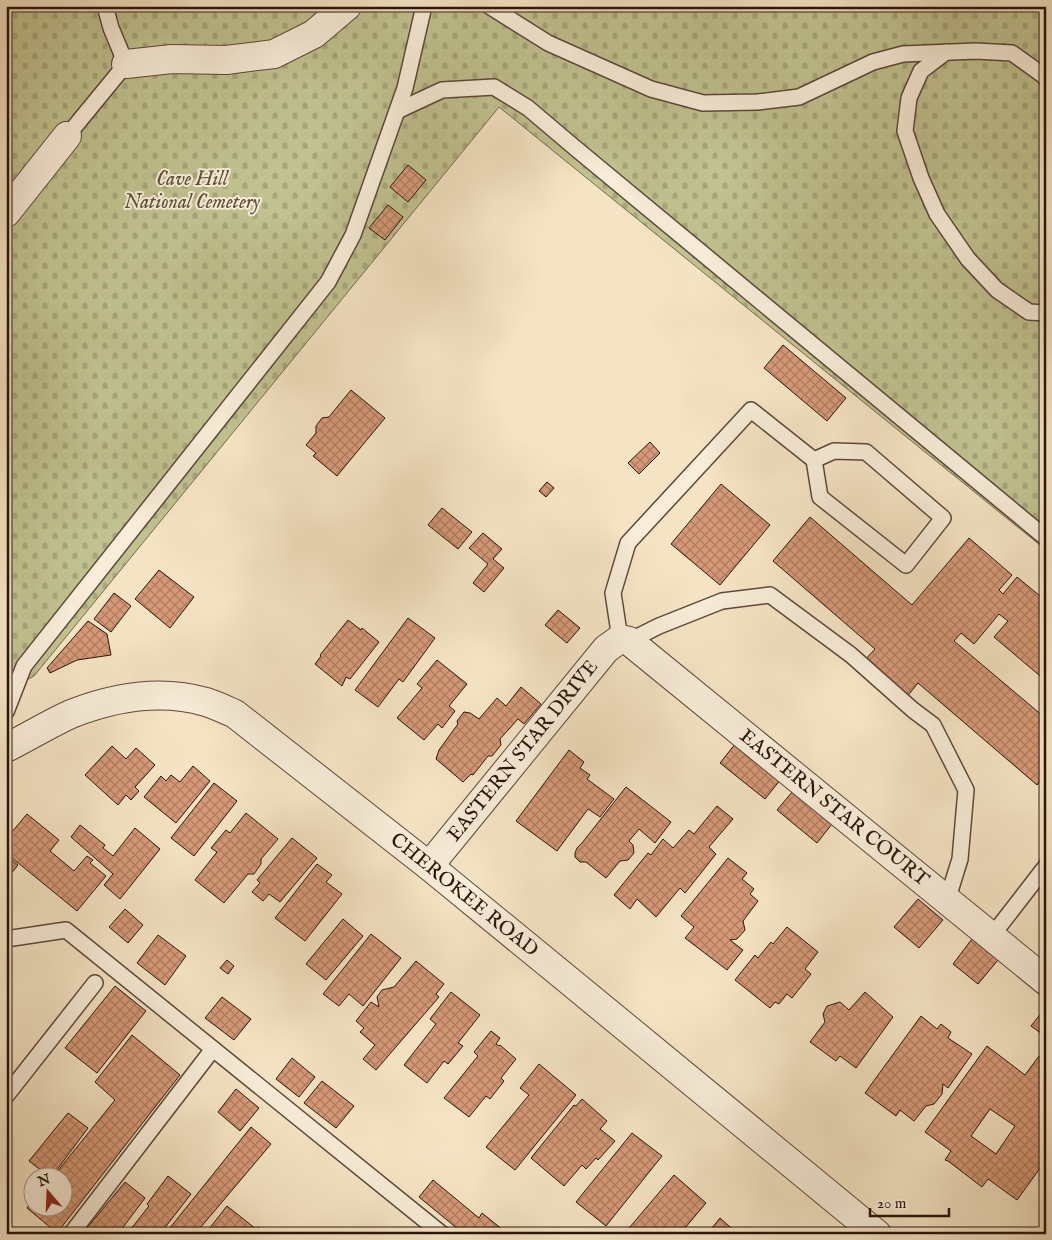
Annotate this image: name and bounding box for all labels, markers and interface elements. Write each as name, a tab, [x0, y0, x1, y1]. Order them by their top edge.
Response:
park label: Cave Hill National Cemetery	[124, 167, 261, 215]
street label: EASTERN STAR DRIVE	[442, 655, 604, 847]
street label: EASTERN STAR COURT	[734, 724, 934, 893]
street label: CHEROKEE ROAD	[385, 828, 543, 962]
north arrow	[22, 1168, 72, 1218]
text: N	[34, 1170, 53, 1191]
scale bar	[870, 1185, 948, 1217]
text: 20 m	[877, 1194, 907, 1213]

